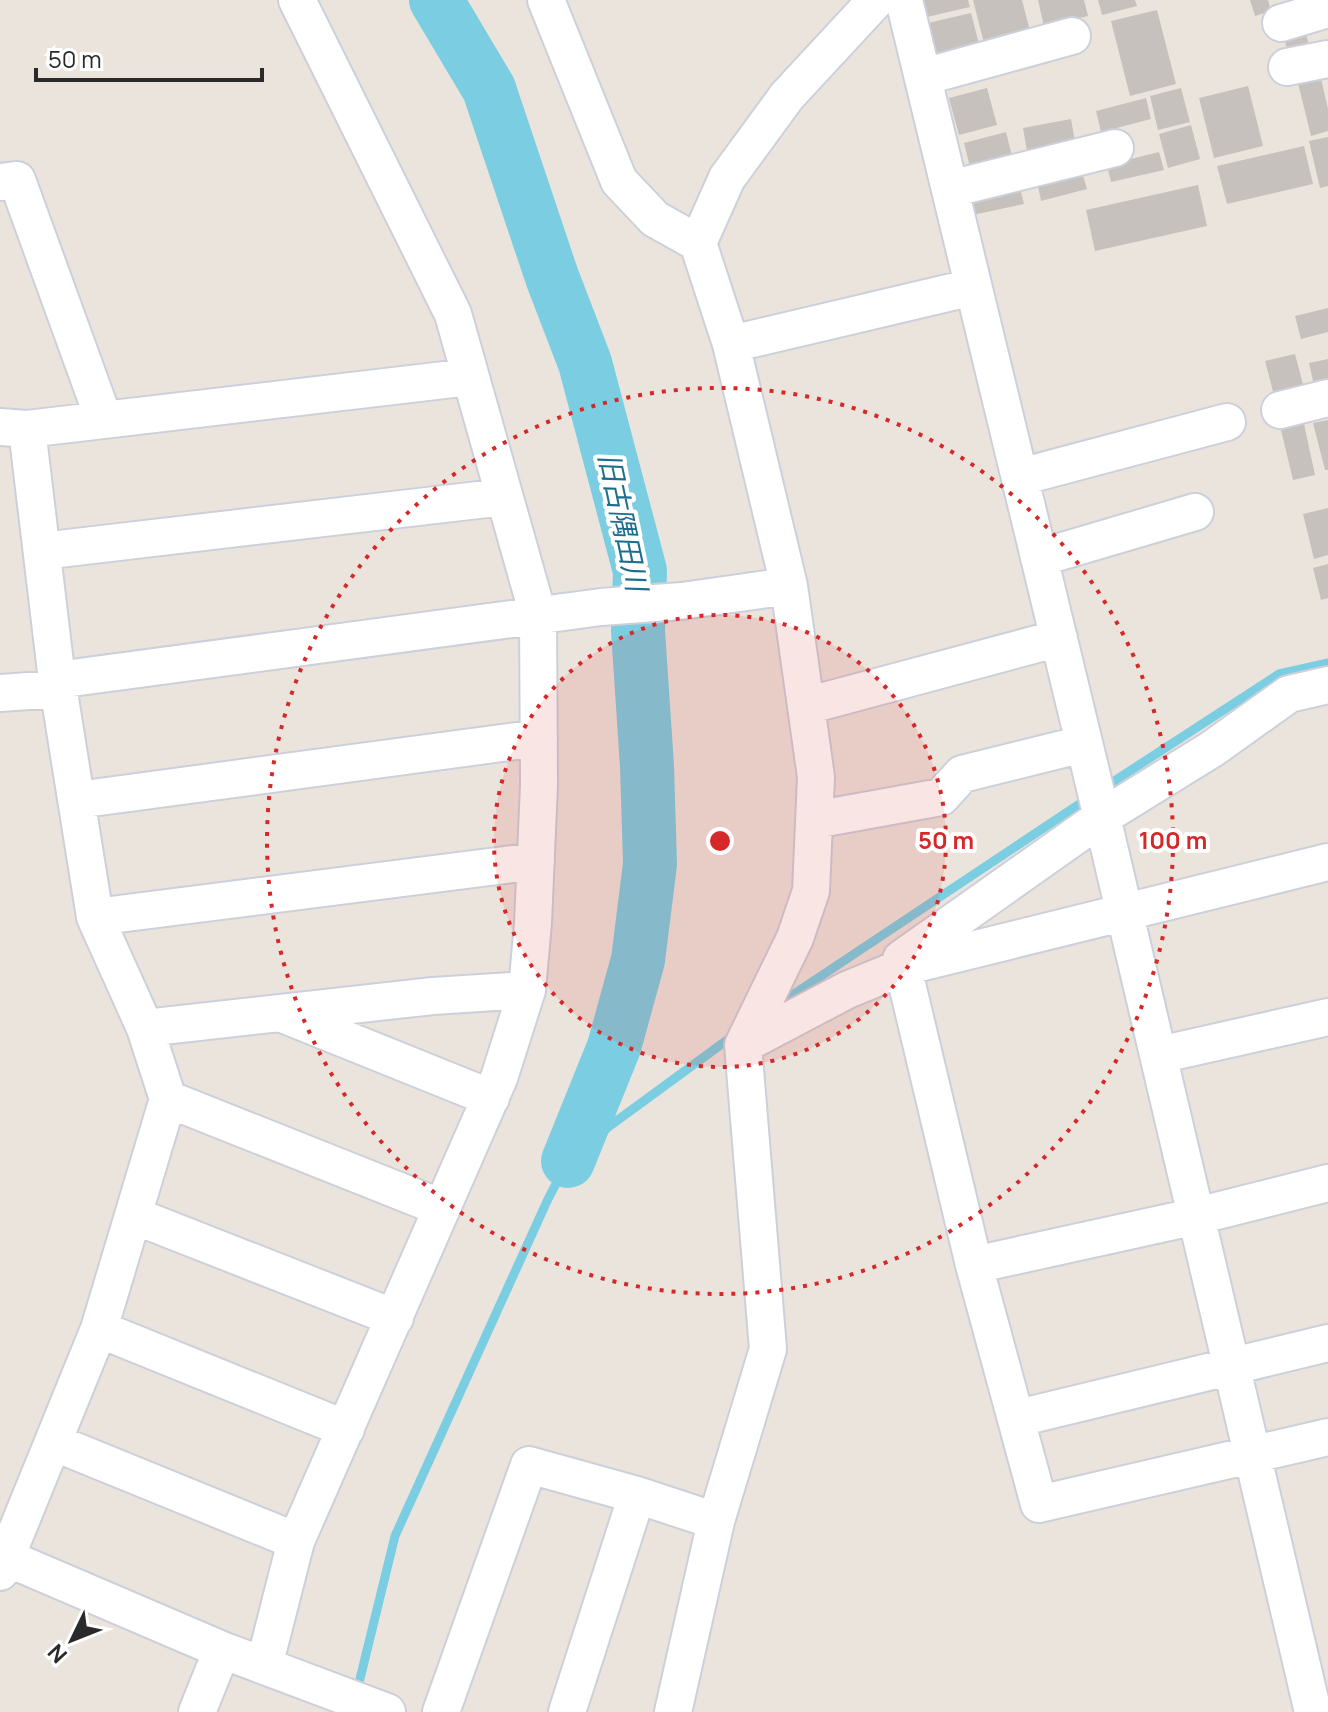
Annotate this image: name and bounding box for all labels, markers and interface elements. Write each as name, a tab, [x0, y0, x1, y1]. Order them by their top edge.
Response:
scale bar	[36, 32, 262, 82]
text: 50 m	[48, 42, 102, 75]
water label: 旧古隅田川	[591, 449, 658, 597]
text: 50 m	[918, 823, 974, 856]
text: 100 m	[1139, 823, 1207, 856]
centre of rings	[706, 827, 734, 855]
north arrow	[32, 1600, 112, 1680]
text: N	[41, 1638, 74, 1670]

